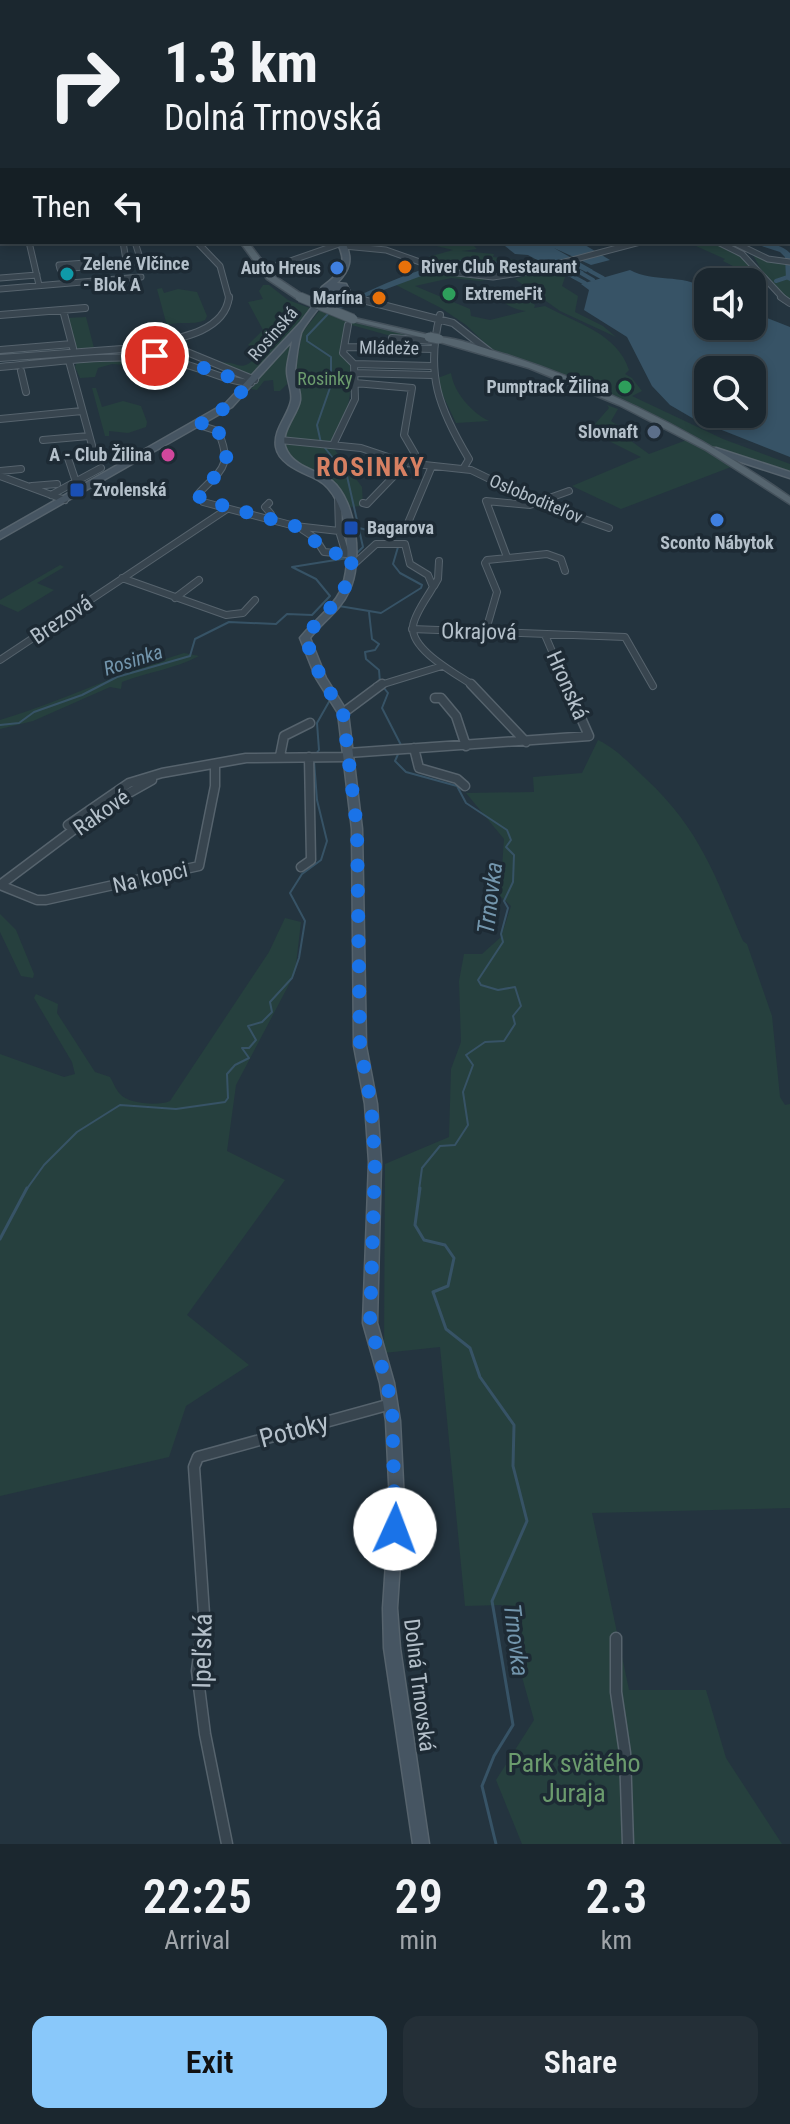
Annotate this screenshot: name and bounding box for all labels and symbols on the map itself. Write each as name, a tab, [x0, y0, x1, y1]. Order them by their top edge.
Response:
place label: Zelené Vlčince - Blok A	[83, 253, 190, 295]
place label: River Club Restaurant	[421, 256, 578, 277]
place label: Auto Hreus	[241, 257, 321, 278]
marker: River Club Restaurant	[396, 258, 414, 276]
marker: Auto Hreus	[328, 259, 346, 277]
marker: Zelené Vlčince - Blok A	[58, 265, 76, 283]
place label: ExtremeFit	[465, 283, 543, 304]
marker: ExtremeFit	[440, 285, 458, 303]
place label: Marína	[313, 287, 363, 308]
marker: Marína	[370, 289, 388, 307]
street label: Rosinská	[244, 302, 302, 365]
pin	[121, 322, 189, 390]
street label: Mládeže	[359, 336, 419, 359]
park label: Rosinky	[297, 368, 353, 389]
place label: Pumptrack Žilina	[486, 376, 609, 397]
marker: Pumptrack Žilina	[616, 378, 634, 396]
place label: Slovnaft	[578, 421, 638, 442]
marker: Slovnaft	[645, 423, 663, 441]
place label: A - Club Žilina	[49, 444, 152, 465]
marker: A - Club Žilina	[159, 446, 177, 464]
district label: ROSINKY	[316, 452, 426, 482]
street label: Osloboditeľov	[487, 470, 586, 528]
place label: Zvolenská	[93, 479, 166, 500]
marker: Zvolenská	[68, 481, 86, 499]
marker: Sconto Nábytok	[708, 511, 726, 529]
place label: Bagarova	[367, 517, 434, 538]
marker: Bagarova	[342, 519, 360, 537]
place label: Sconto Nábytok	[660, 532, 774, 553]
street label: Brezová	[26, 590, 97, 649]
street label: Okrajová	[441, 618, 517, 645]
water label: Rosinka	[100, 639, 166, 681]
street label: Hronská	[541, 647, 594, 723]
street label: Rakové	[68, 784, 134, 841]
street label: Na kopci	[110, 857, 190, 898]
water label: Trnovka	[472, 860, 508, 936]
street label: Potoky	[256, 1406, 332, 1454]
position arrow	[353, 1487, 437, 1571]
water label: Trnovka	[498, 1602, 534, 1678]
street label: Ipeľská	[186, 1613, 218, 1689]
street label: Dolná Trnovská	[399, 1617, 440, 1753]
park label: Park svätého Juraja	[507, 1748, 641, 1808]

